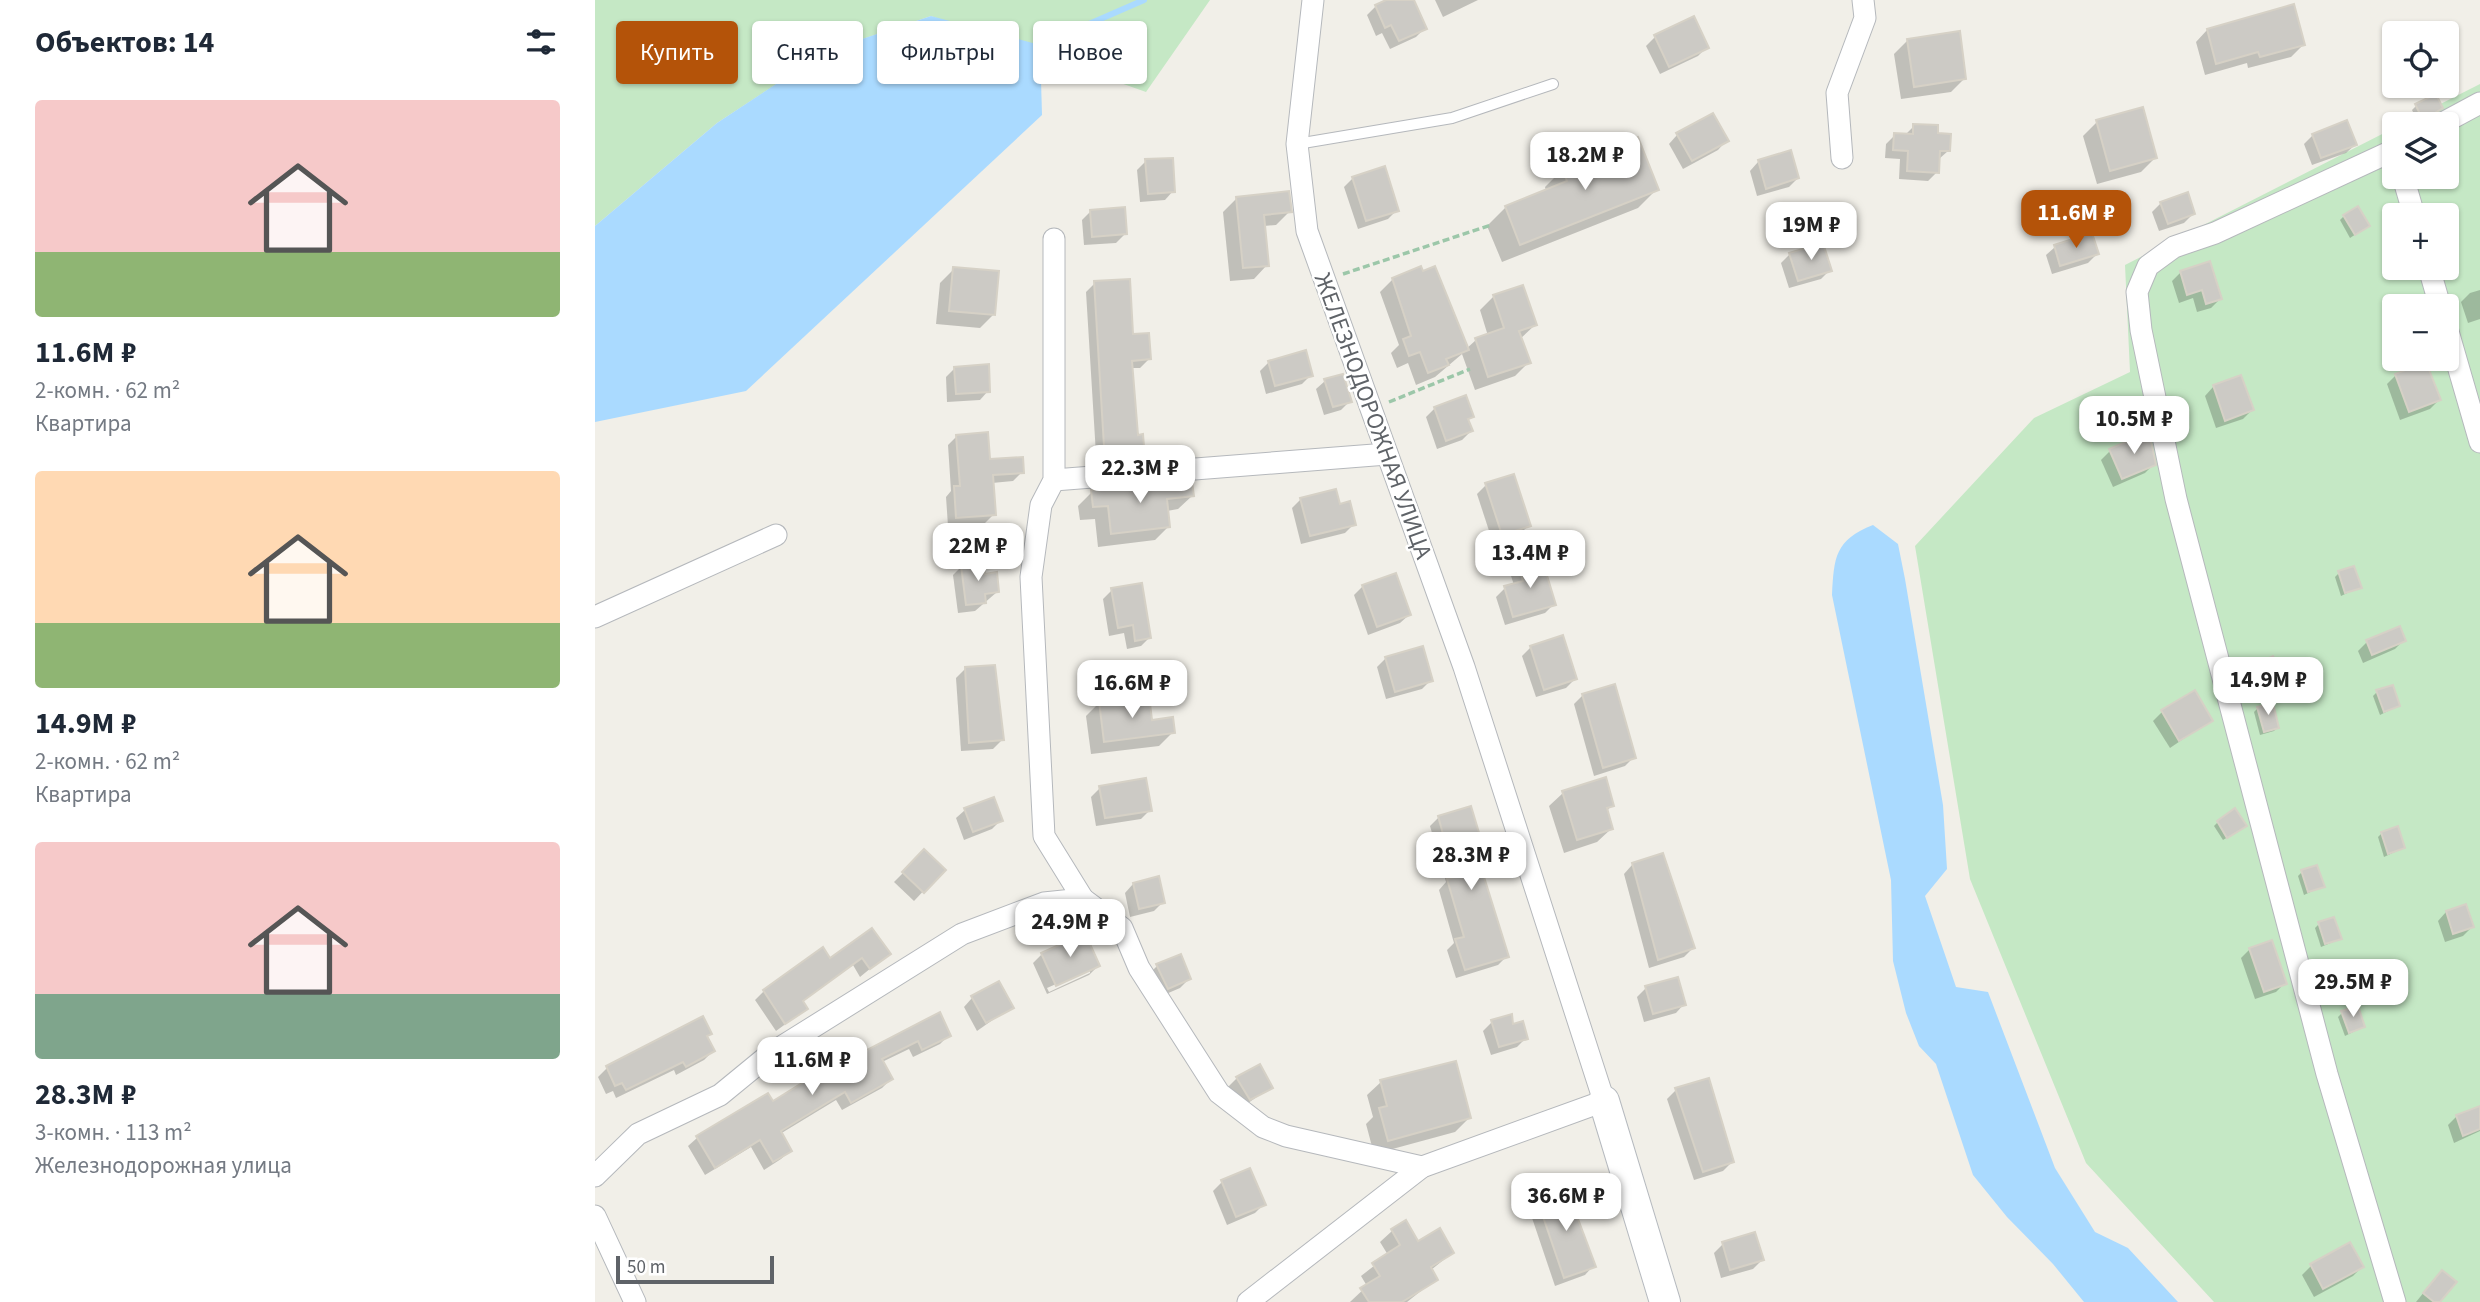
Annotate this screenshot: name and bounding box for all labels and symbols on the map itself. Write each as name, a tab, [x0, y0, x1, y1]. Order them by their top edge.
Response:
pin: 18.2M ₽	[1520, 132, 1650, 192]
pin: 11.6M ₽	[2011, 190, 2141, 250]
pin: 19M ₽	[1762, 202, 1860, 262]
street label: ЖЕЛЕЗНОДОРОЖНАЯ УЛИЦА	[1305, 268, 1441, 564]
pin: 10.5M ₽	[2069, 396, 2199, 456]
pin: 22.3M ₽	[1075, 446, 1205, 505]
pin: 22M ₽	[929, 524, 1027, 583]
pin: 13.4M ₽	[1465, 530, 1595, 590]
pin: 14.9M ₽	[2203, 658, 2333, 717]
pin: 16.6M ₽	[1067, 660, 1197, 720]
pin: 28.3M ₽	[1406, 832, 1536, 892]
pin: 24.9M ₽	[1005, 900, 1135, 959]
pin: 29.5M ₽	[2288, 960, 2418, 1019]
pin: 11.6M ₽	[747, 1038, 877, 1097]
pin: 36.6M ₽	[1501, 1174, 1631, 1233]
scale bar	[616, 1253, 773, 1285]

